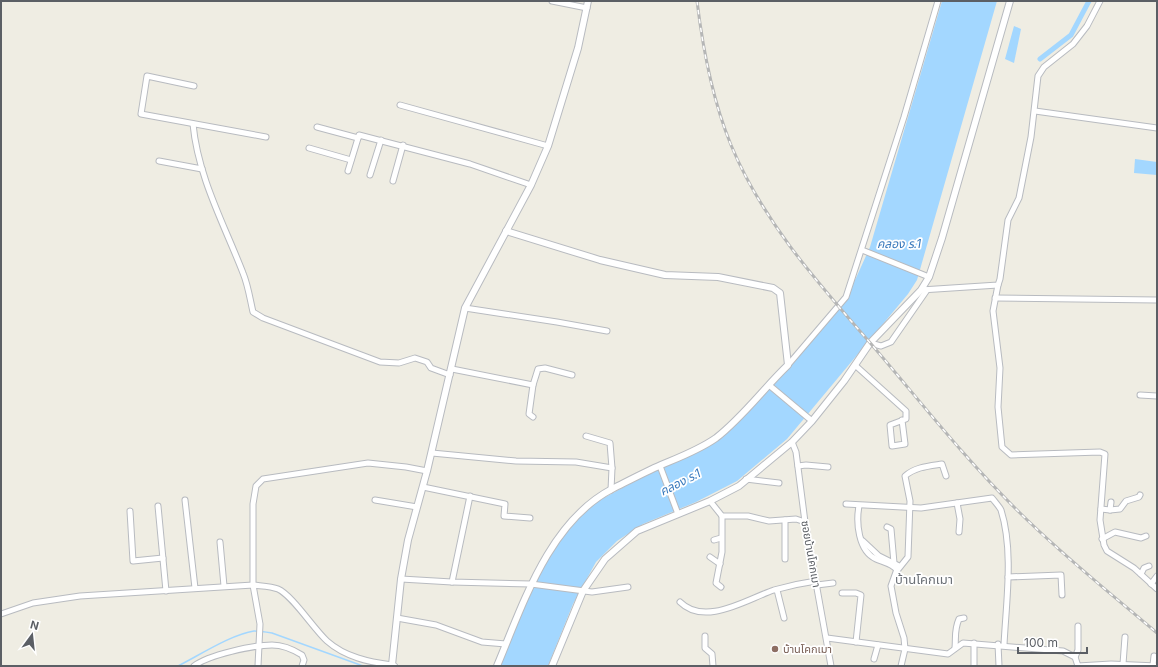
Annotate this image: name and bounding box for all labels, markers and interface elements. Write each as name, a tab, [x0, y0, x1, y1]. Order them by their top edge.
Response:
water label: คลอง ร.1	[877, 236, 921, 251]
water label: คลอง ร.1	[657, 465, 703, 499]
street label: ซอยบ้านโคกเมา	[798, 519, 824, 589]
district label: บ้านโคกเมา	[895, 571, 953, 587]
north arrow	[12, 615, 52, 655]
text: N	[29, 617, 40, 633]
scale bar	[1018, 629, 1087, 655]
text: 100 m	[1024, 635, 1058, 650]
place label: บ้านโคกเมา	[783, 642, 832, 656]
marker: บ้านโคกเมา	[770, 644, 780, 654]

